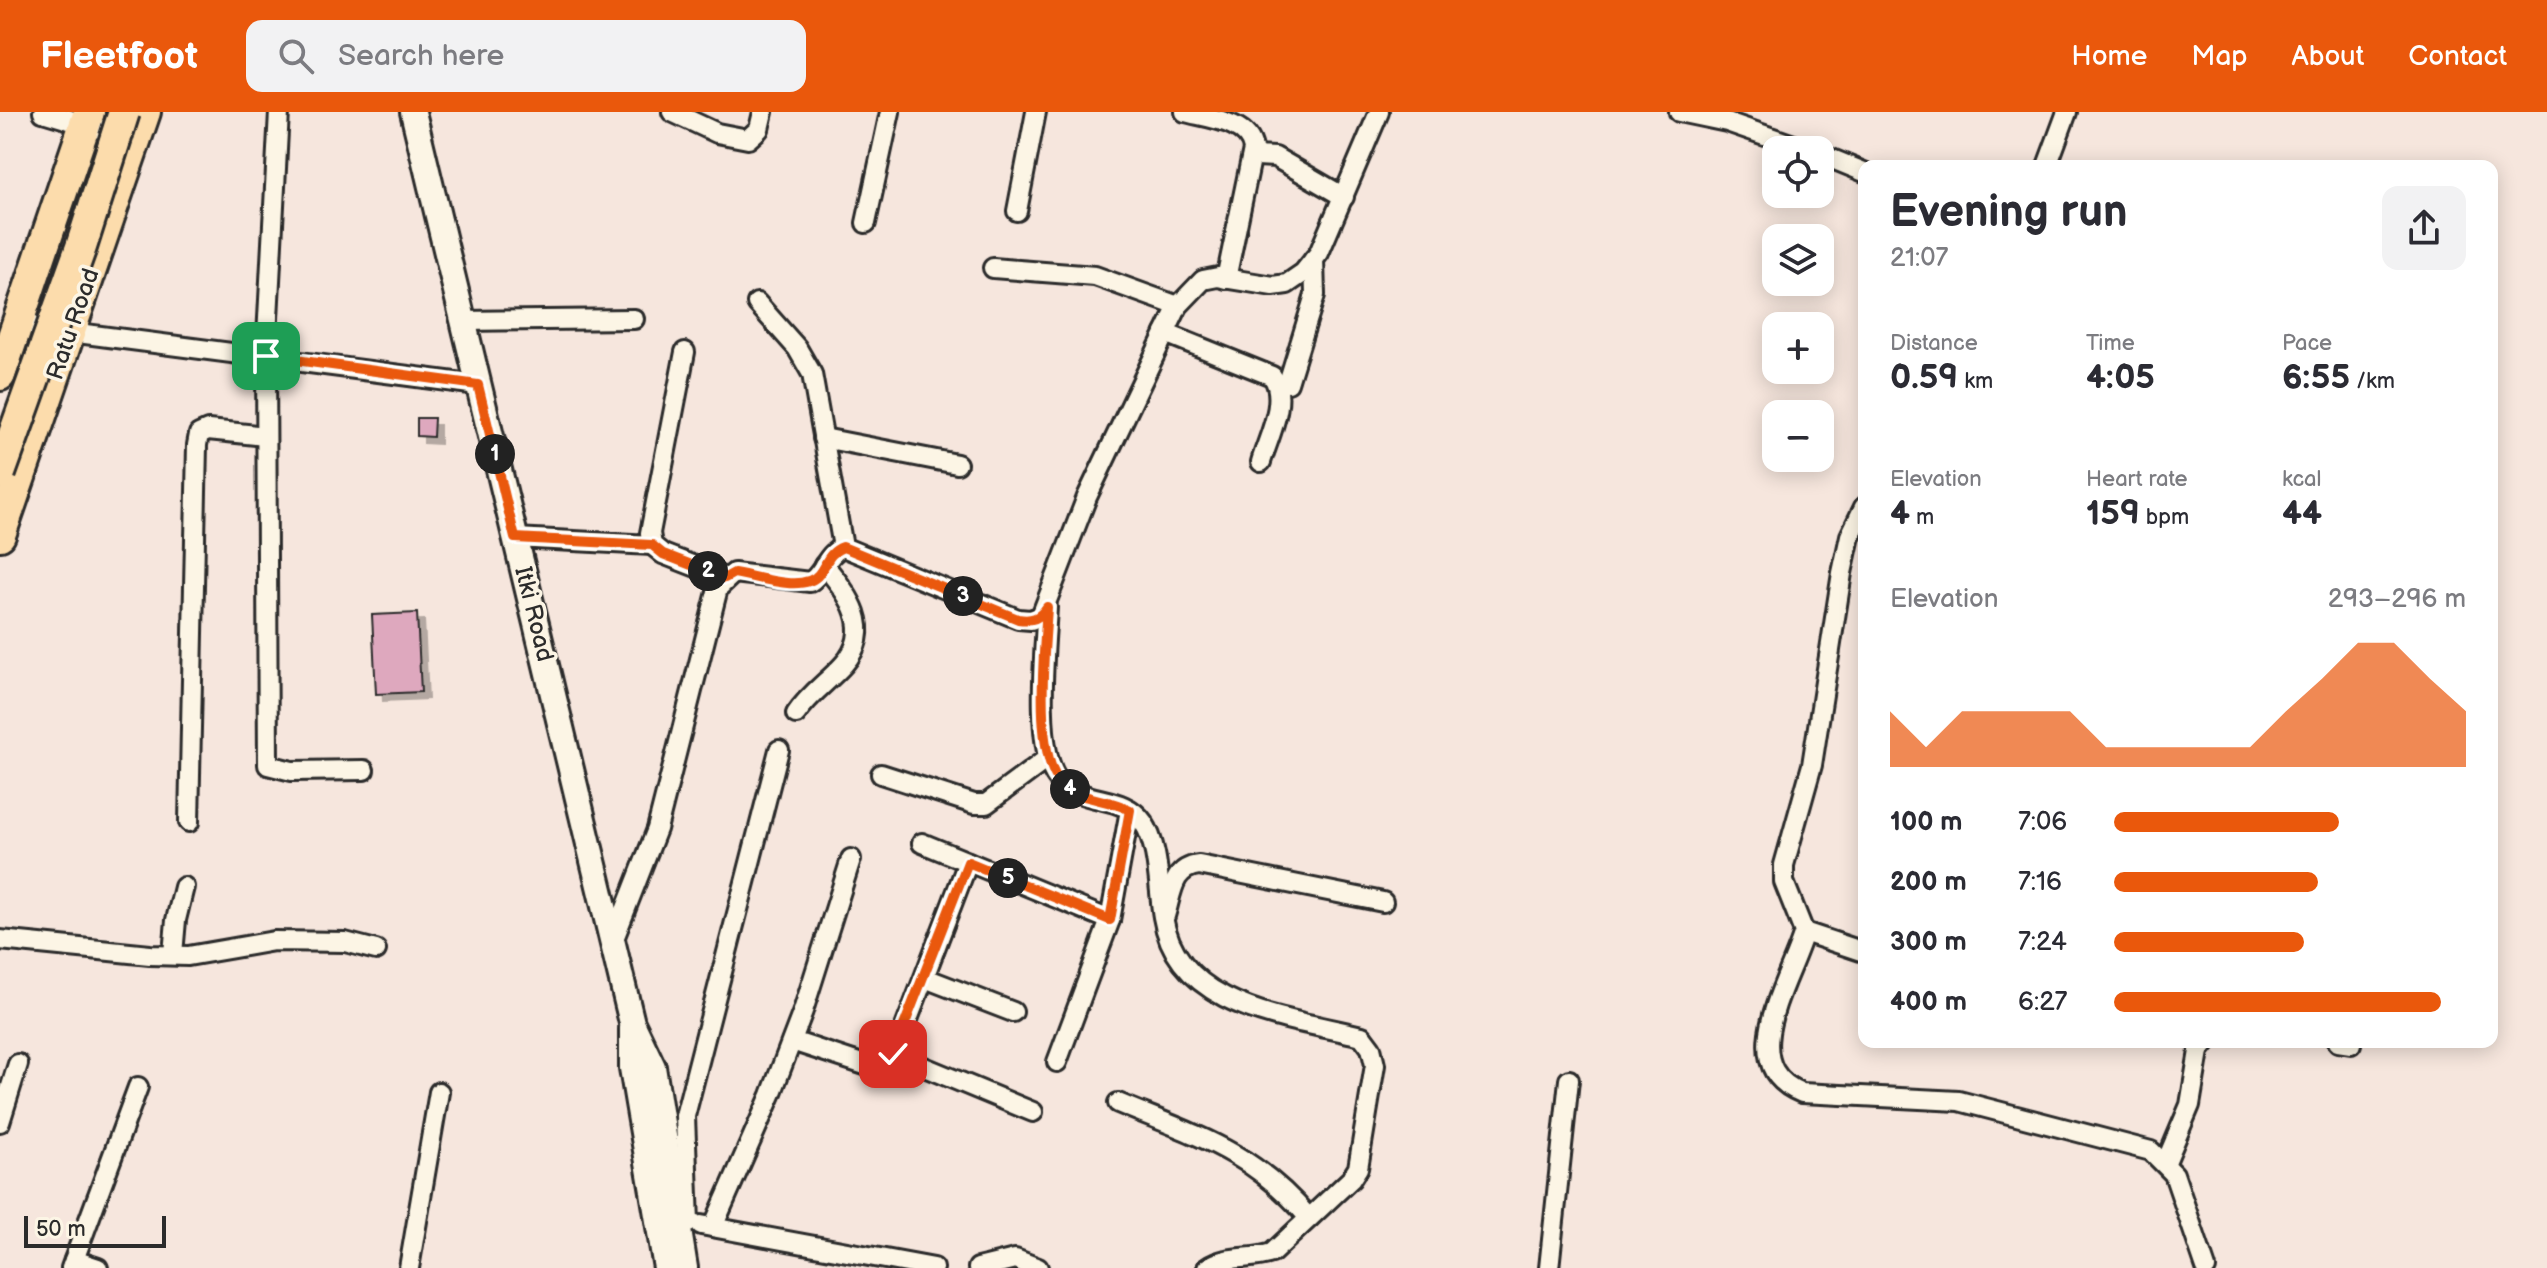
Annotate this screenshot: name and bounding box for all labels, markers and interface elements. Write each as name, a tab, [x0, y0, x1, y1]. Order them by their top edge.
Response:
search box	[246, 20, 806, 92]
text: Fleetfoot	[40, 34, 198, 79]
icon: search	[274, 34, 318, 78]
text: Search here	[338, 38, 504, 74]
text: Home	[2071, 40, 2147, 73]
text: Map	[2191, 40, 2248, 73]
text: About	[2292, 40, 2364, 73]
text: Contact	[2408, 40, 2507, 73]
map controls	[1762, 136, 1834, 472]
button: locate	[1762, 136, 1834, 208]
text: Evening run	[1890, 186, 2127, 239]
button: share	[2382, 186, 2466, 270]
button: layers	[1762, 224, 1834, 296]
text: 21:07	[1890, 243, 1948, 274]
street label: Ratu Road	[40, 265, 106, 383]
button: +	[1762, 312, 1834, 384]
pin	[232, 322, 300, 390]
text: Distance	[1890, 330, 1978, 357]
text: Time	[2086, 330, 2135, 357]
text: Pace	[2282, 330, 2332, 357]
icon: arrive	[244, 334, 288, 378]
text: 0.59	[1890, 357, 1958, 398]
text: 4:05	[2086, 357, 2155, 398]
text: 6:55	[2282, 357, 2350, 398]
text: km	[1958, 368, 1993, 395]
text: /km	[2350, 368, 2395, 395]
button: −	[1762, 400, 1834, 472]
pin: 1	[475, 434, 515, 474]
text: 1	[490, 440, 500, 467]
text: Elevation	[1890, 466, 1982, 493]
text: Heart rate	[2086, 466, 2188, 493]
text: kcal	[2282, 466, 2321, 493]
text: 4	[1890, 493, 1910, 534]
text: 159	[2086, 493, 2140, 534]
text: 44	[2282, 493, 2322, 534]
text: m	[1910, 504, 1934, 531]
text: bpm	[2140, 504, 2189, 531]
pin: 2	[688, 551, 728, 591]
text: 2	[701, 557, 715, 584]
street label: Itki Road	[508, 564, 560, 664]
pin: 3	[943, 576, 983, 616]
text: 3	[957, 582, 969, 609]
text: Elevation	[1890, 584, 1998, 615]
text: 293–296 m	[2328, 584, 2466, 615]
pin: 4	[1050, 769, 1090, 809]
text: 4	[1064, 775, 1076, 802]
text: 100 m	[1890, 807, 1963, 838]
text: 7:06	[2018, 807, 2067, 838]
pin: 5	[988, 858, 1028, 898]
text: 5	[1002, 864, 1014, 891]
text: 200 m	[1890, 867, 1967, 898]
text: 7:16	[2018, 867, 2062, 898]
text: 300 m	[1890, 927, 1967, 958]
text: 7:24	[2018, 927, 2067, 958]
text: 400 m	[1890, 987, 1967, 1018]
text: 6:27	[2018, 987, 2067, 1018]
pin	[859, 1020, 927, 1088]
icon: check	[871, 1032, 915, 1076]
scale bar	[24, 1212, 166, 1248]
text: 50 m	[36, 1216, 86, 1243]

